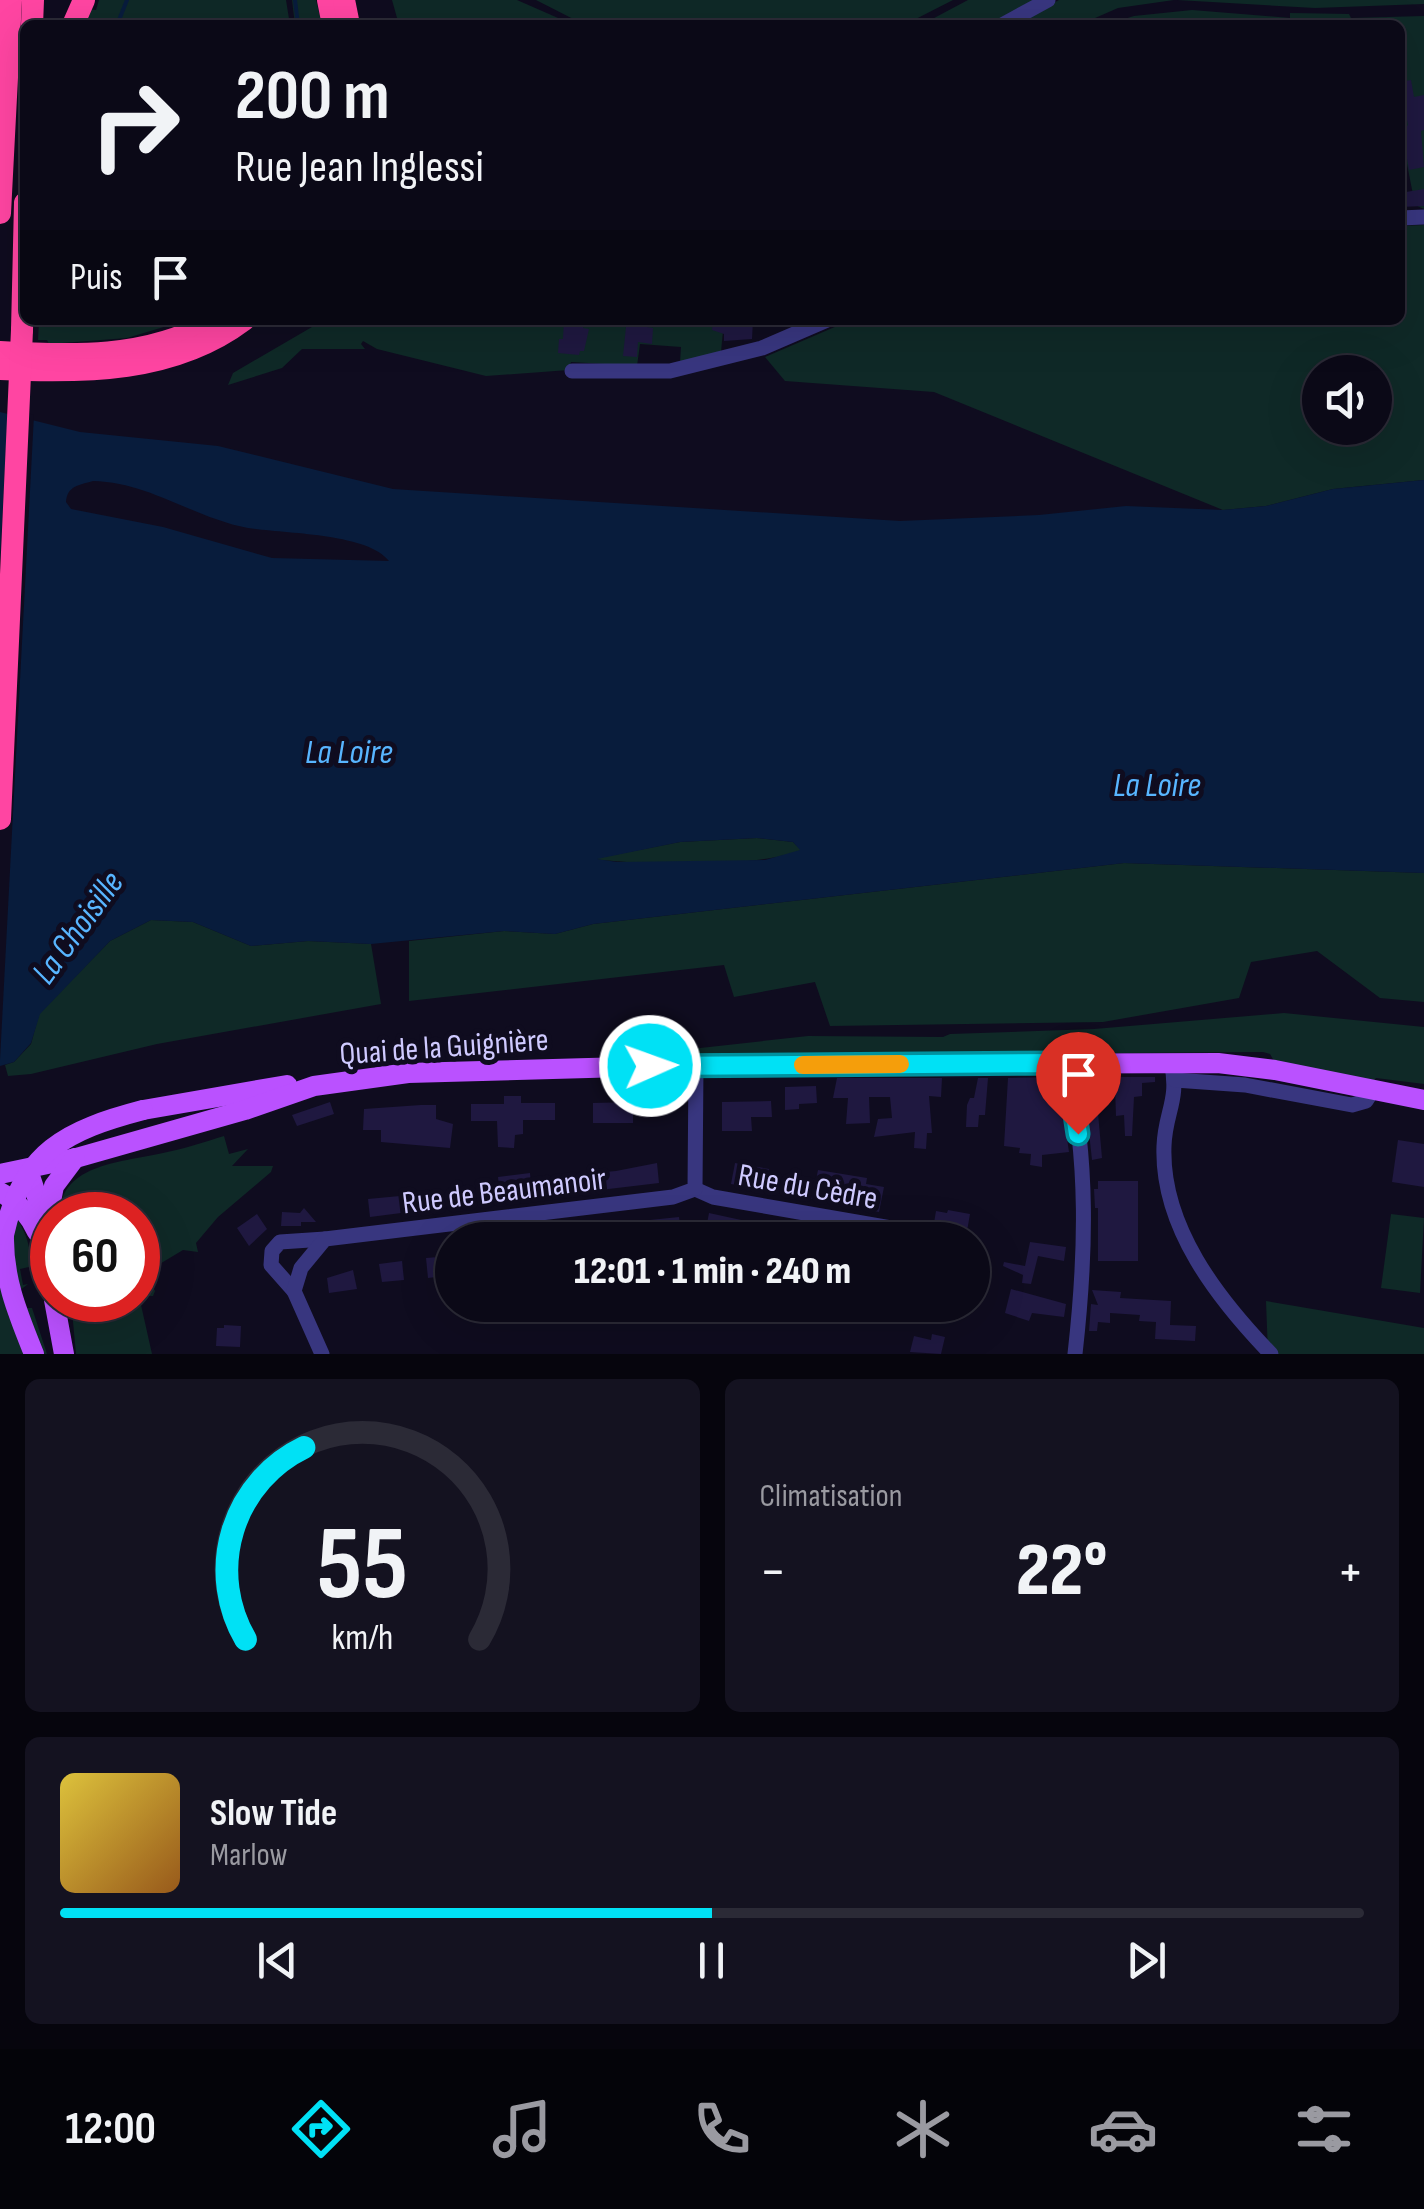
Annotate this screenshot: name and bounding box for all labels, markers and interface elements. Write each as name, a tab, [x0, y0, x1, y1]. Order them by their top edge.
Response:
text: 200 m	[235, 55, 390, 139]
icon: right	[70, 60, 200, 190]
text: Rue Jean Inglessi	[235, 140, 484, 195]
icon: arrive	[143, 250, 198, 305]
text: Puis	[70, 255, 123, 300]
map controls	[1302, 355, 1392, 445]
button: sound	[1302, 355, 1392, 445]
water label: La Loire	[305, 731, 393, 774]
water label: La Loire	[1113, 764, 1201, 807]
water label: La Choisille	[23, 863, 134, 993]
position arrow	[598, 1014, 702, 1118]
street label: Quai de la Guignière	[338, 1021, 550, 1074]
pin	[1036, 1032, 1121, 1135]
icon: arrive	[1051, 1047, 1106, 1102]
street label: Rue du Cèdre	[735, 1156, 881, 1219]
street label: Rue de Beaumanoir	[400, 1160, 608, 1223]
speed limit sign: 60	[30, 1192, 160, 1322]
text: 12:01 · 1 min · 240 m	[574, 1249, 851, 1294]
text: Climatisation	[760, 1477, 903, 1516]
text: 55	[317, 1503, 408, 1628]
text: 22°	[1016, 1526, 1108, 1617]
text: −	[760, 1539, 786, 1606]
text: +	[1337, 1539, 1364, 1606]
text: km/h	[331, 1617, 393, 1660]
text: Slow Tide	[210, 1791, 337, 1836]
text: Marlow	[210, 1836, 288, 1875]
icon: previous	[250, 1933, 305, 1988]
icon: pause	[684, 1933, 739, 1988]
icon: next	[1119, 1933, 1174, 1988]
icon: directions	[286, 2094, 356, 2164]
icon: music	[487, 2094, 557, 2164]
icon: phone	[687, 2094, 757, 2164]
icon: climate	[888, 2094, 958, 2164]
icon: car	[1088, 2094, 1158, 2164]
icon: filters	[1289, 2094, 1359, 2164]
text: 12:00	[65, 2102, 156, 2157]

